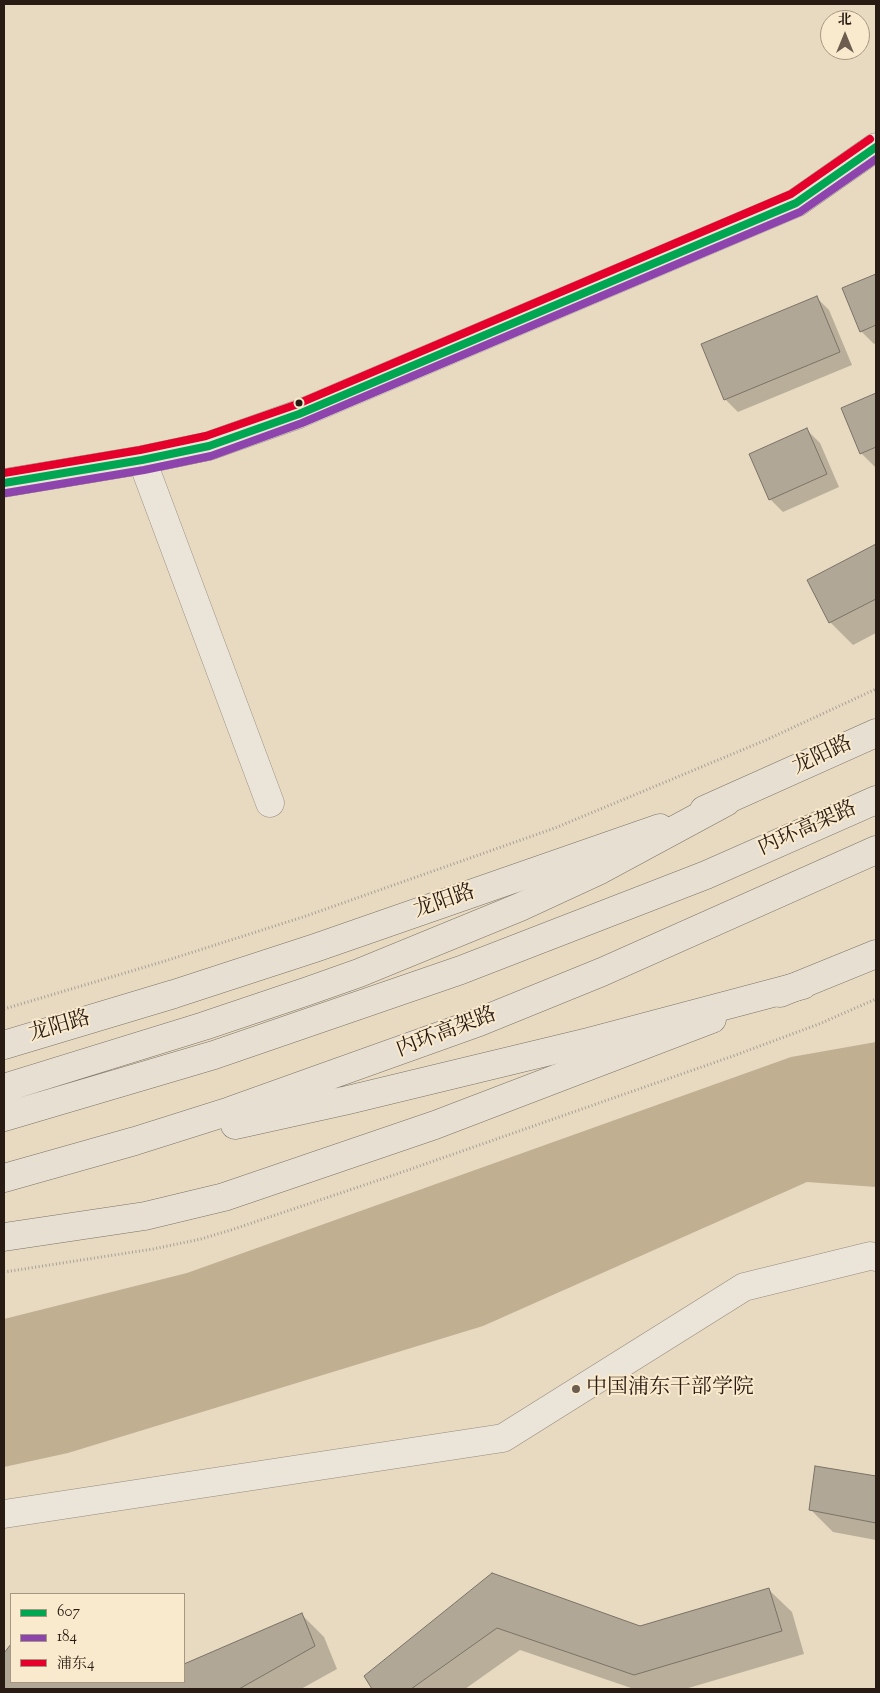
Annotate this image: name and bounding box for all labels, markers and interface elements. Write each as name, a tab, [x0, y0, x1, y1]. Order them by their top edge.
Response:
north arrow	[820, 10, 870, 60]
text: 北	[838, 11, 852, 31]
unlabelled marker	[294, 398, 304, 408]
street label: 龙阳路	[789, 732, 857, 782]
street label: 内环高架路	[755, 797, 861, 863]
street label: 龙阳路	[411, 881, 479, 925]
street label: 内环高架路	[393, 1003, 501, 1065]
street label: 龙阳路	[26, 1007, 94, 1049]
place label: 中国浦东干部学院	[586, 1376, 754, 1402]
marker: 中国浦东干部学院	[570, 1383, 582, 1395]
legend	[10, 1593, 185, 1683]
text: 607	[57, 1602, 80, 1623]
text: 184	[57, 1627, 77, 1648]
text: 浦东4	[57, 1654, 95, 1675]

